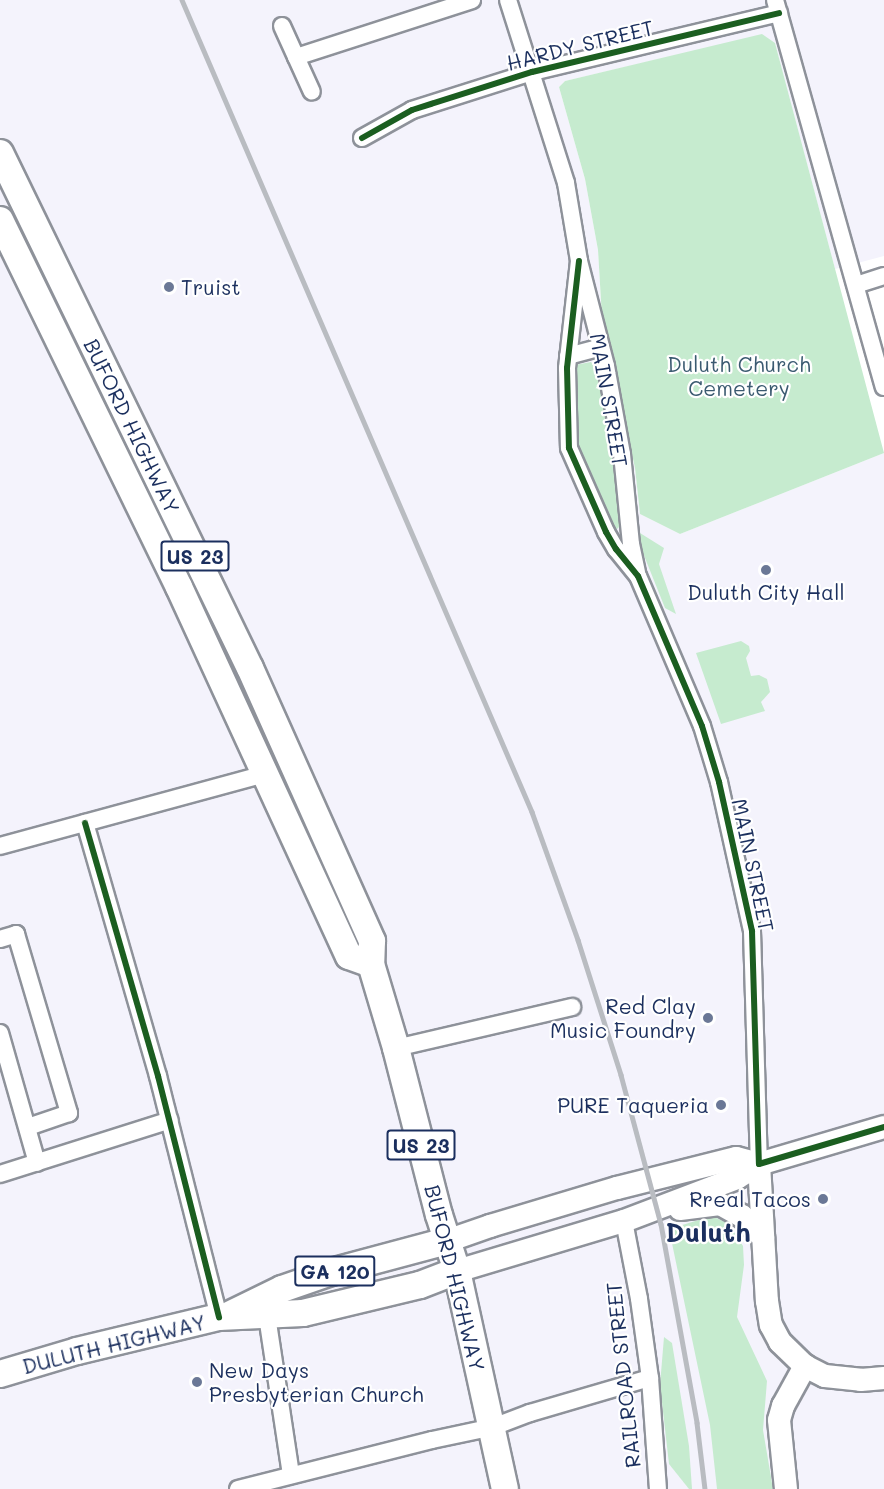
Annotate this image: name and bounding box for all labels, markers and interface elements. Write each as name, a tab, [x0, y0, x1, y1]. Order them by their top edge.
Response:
street label: HARDY STREET	[504, 15, 656, 75]
place label: Truist	[181, 274, 241, 300]
marker: Truist	[162, 280, 176, 294]
street label: MAIN STREET	[585, 331, 633, 469]
street label: BUFORD HIGHWAY	[79, 334, 185, 518]
park label: Duluth Church Cemetery	[667, 351, 811, 401]
road number: US 23	[160, 539, 230, 573]
marker: Duluth City Hall	[759, 563, 773, 577]
place label: Duluth City Hall	[687, 579, 845, 605]
street label: MAIN STREET	[727, 796, 779, 934]
place label: Red Clay Music Foundry	[550, 993, 696, 1043]
marker: Red Clay Music Foundry	[701, 1011, 715, 1025]
place label: PURE Taqueria	[557, 1092, 709, 1118]
marker: PURE Taqueria	[714, 1098, 728, 1112]
road number: US 23	[386, 1128, 456, 1162]
street label: BUFORD HIGHWAY	[420, 1182, 490, 1374]
place label: Rreal Tacos	[689, 1186, 811, 1212]
marker: Rreal Tacos	[816, 1192, 830, 1206]
district label: Duluth	[665, 1216, 751, 1248]
road number: GA 120	[293, 1254, 377, 1288]
street label: RAILROAD STREET	[601, 1281, 645, 1469]
street label: DULUTH HIGHWAY	[20, 1309, 208, 1379]
place label: New Days Presbyterian Church	[209, 1357, 424, 1407]
marker: New Days Presbyterian Church	[190, 1375, 204, 1389]

